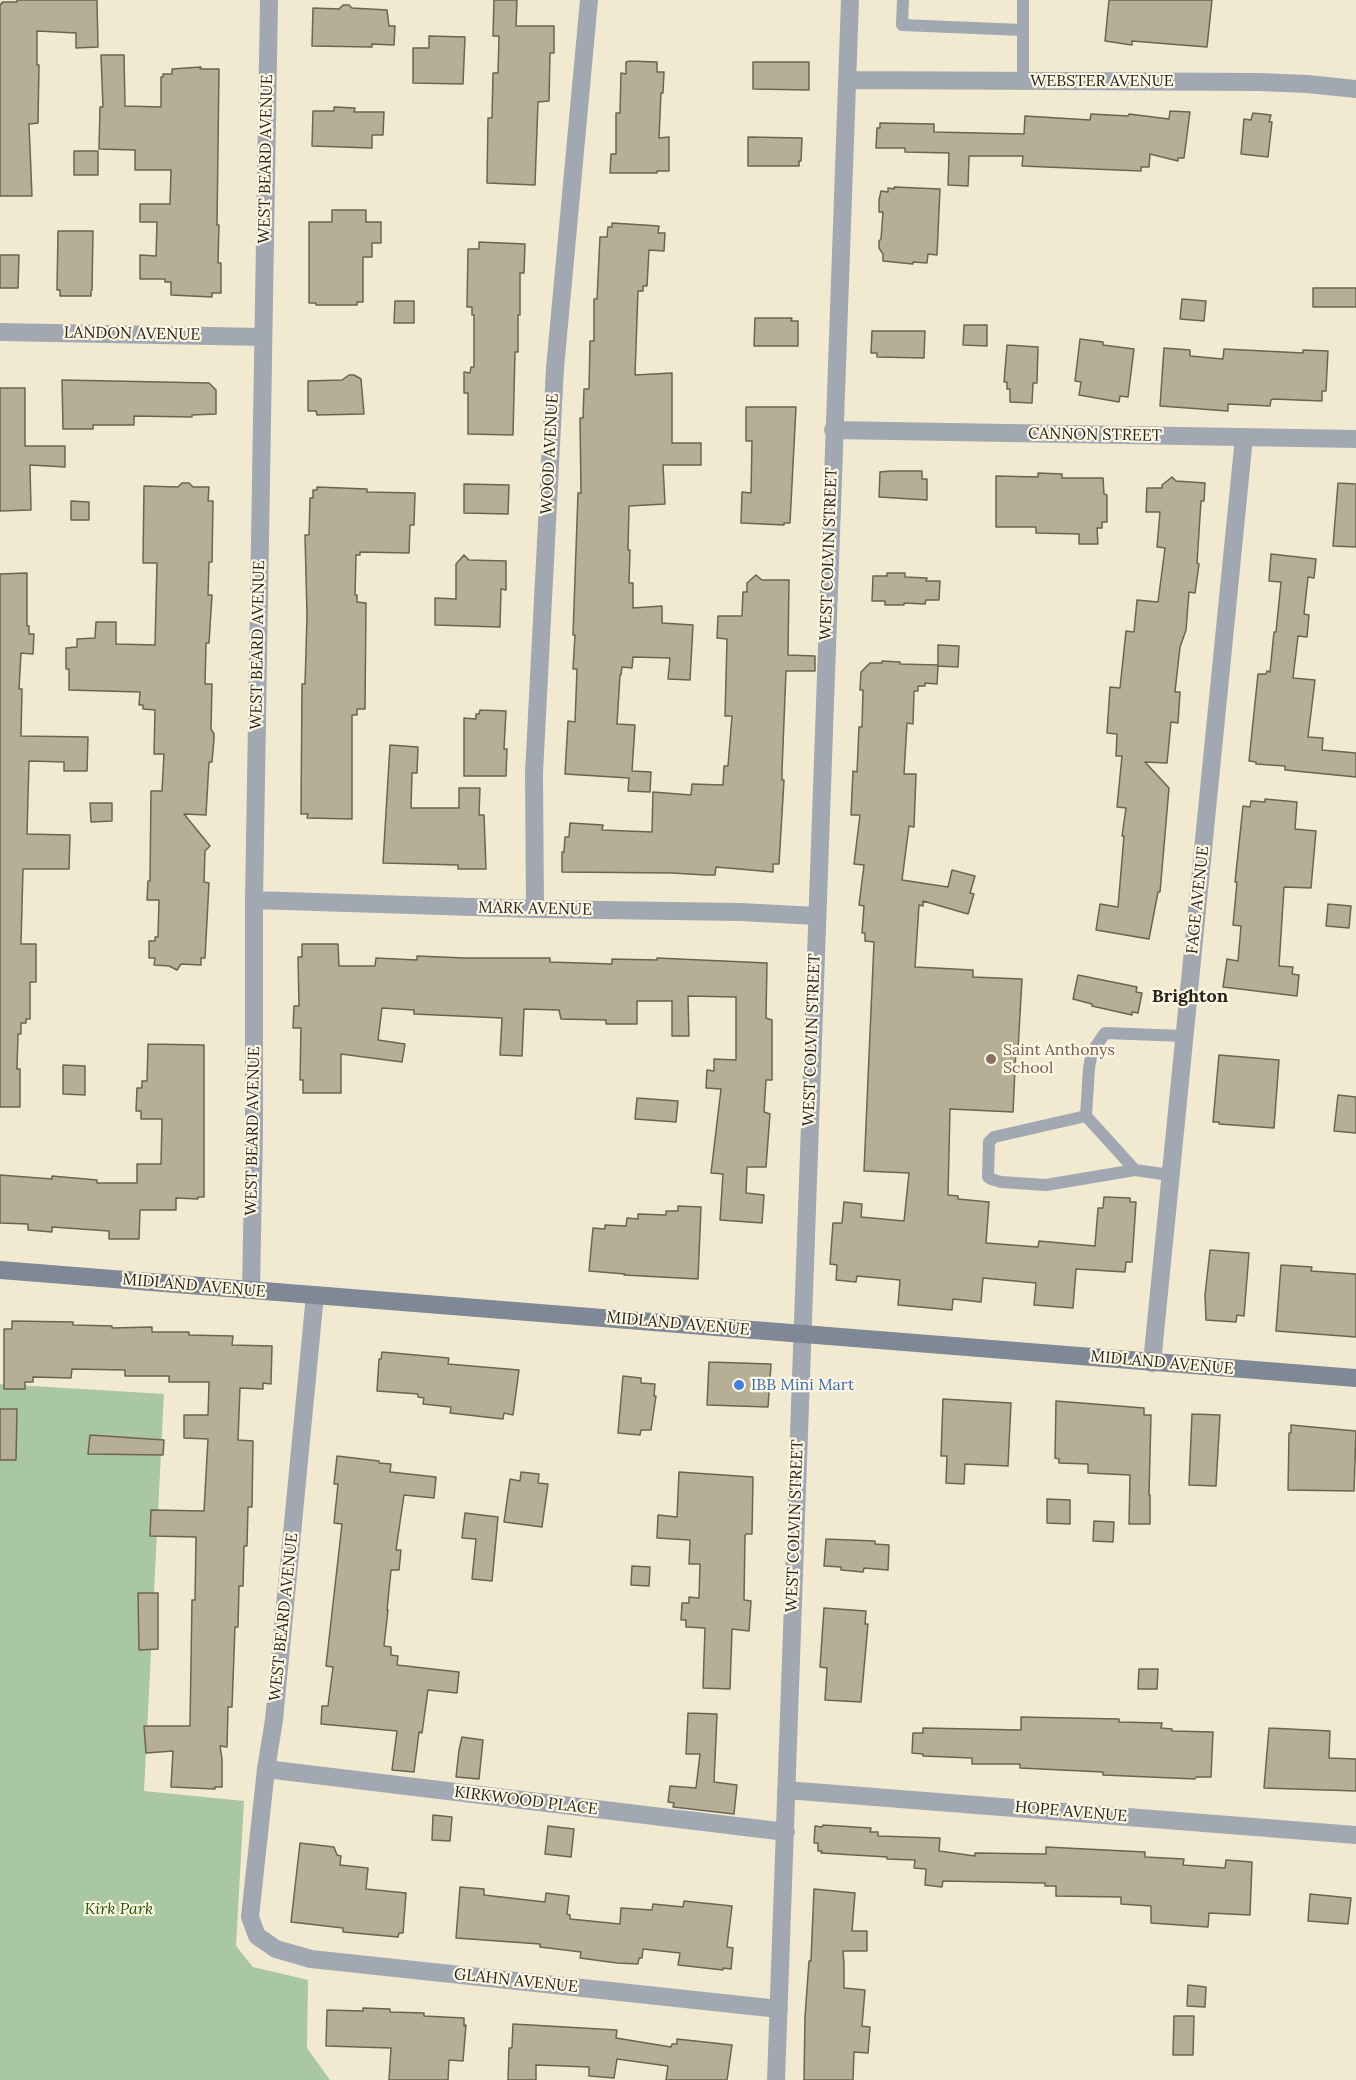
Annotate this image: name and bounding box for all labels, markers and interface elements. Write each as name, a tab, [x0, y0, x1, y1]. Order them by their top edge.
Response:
street label: WEBSTER AVENUE	[1030, 71, 1174, 91]
street label: WEST BEARD AVENUE	[255, 74, 277, 244]
street label: LANDON AVENUE	[64, 323, 200, 345]
street label: WOOD AVENUE	[537, 393, 563, 515]
street label: CANNON STREET	[1028, 424, 1162, 446]
street label: WEST COLVIN STREET	[816, 467, 842, 641]
street label: WEST BEARD AVENUE	[247, 560, 269, 730]
street label: FAGE AVENUE	[1183, 845, 1213, 955]
street label: MARK AVENUE	[478, 898, 592, 920]
street label: WEST COLVIN STREET	[799, 953, 825, 1127]
district label: Brighton	[1152, 986, 1228, 1008]
place label: Saint Anthonys School	[1003, 1040, 1115, 1078]
street label: WEST BEARD AVENUE	[242, 1046, 264, 1216]
marker: Saint Anthonys School	[984, 1052, 998, 1066]
street label: MIDLAND AVENUE	[122, 1270, 266, 1302]
street label: MIDLAND AVENUE	[606, 1308, 750, 1340]
street label: MIDLAND AVENUE	[1090, 1347, 1234, 1379]
place label: IBB Mini Mart	[751, 1375, 854, 1395]
marker: IBB Mini Mart	[732, 1378, 746, 1392]
street label: WEST COLVIN STREET	[782, 1439, 808, 1613]
street label: WEST BEARD AVENUE	[266, 1532, 302, 1702]
street label: KIRKWOOD PLACE	[453, 1783, 599, 1819]
street label: HOPE AVENUE	[1014, 1798, 1128, 1826]
park label: Kirk Park	[85, 1899, 153, 1919]
street label: GLAHN AVENUE	[453, 1965, 579, 1997]

